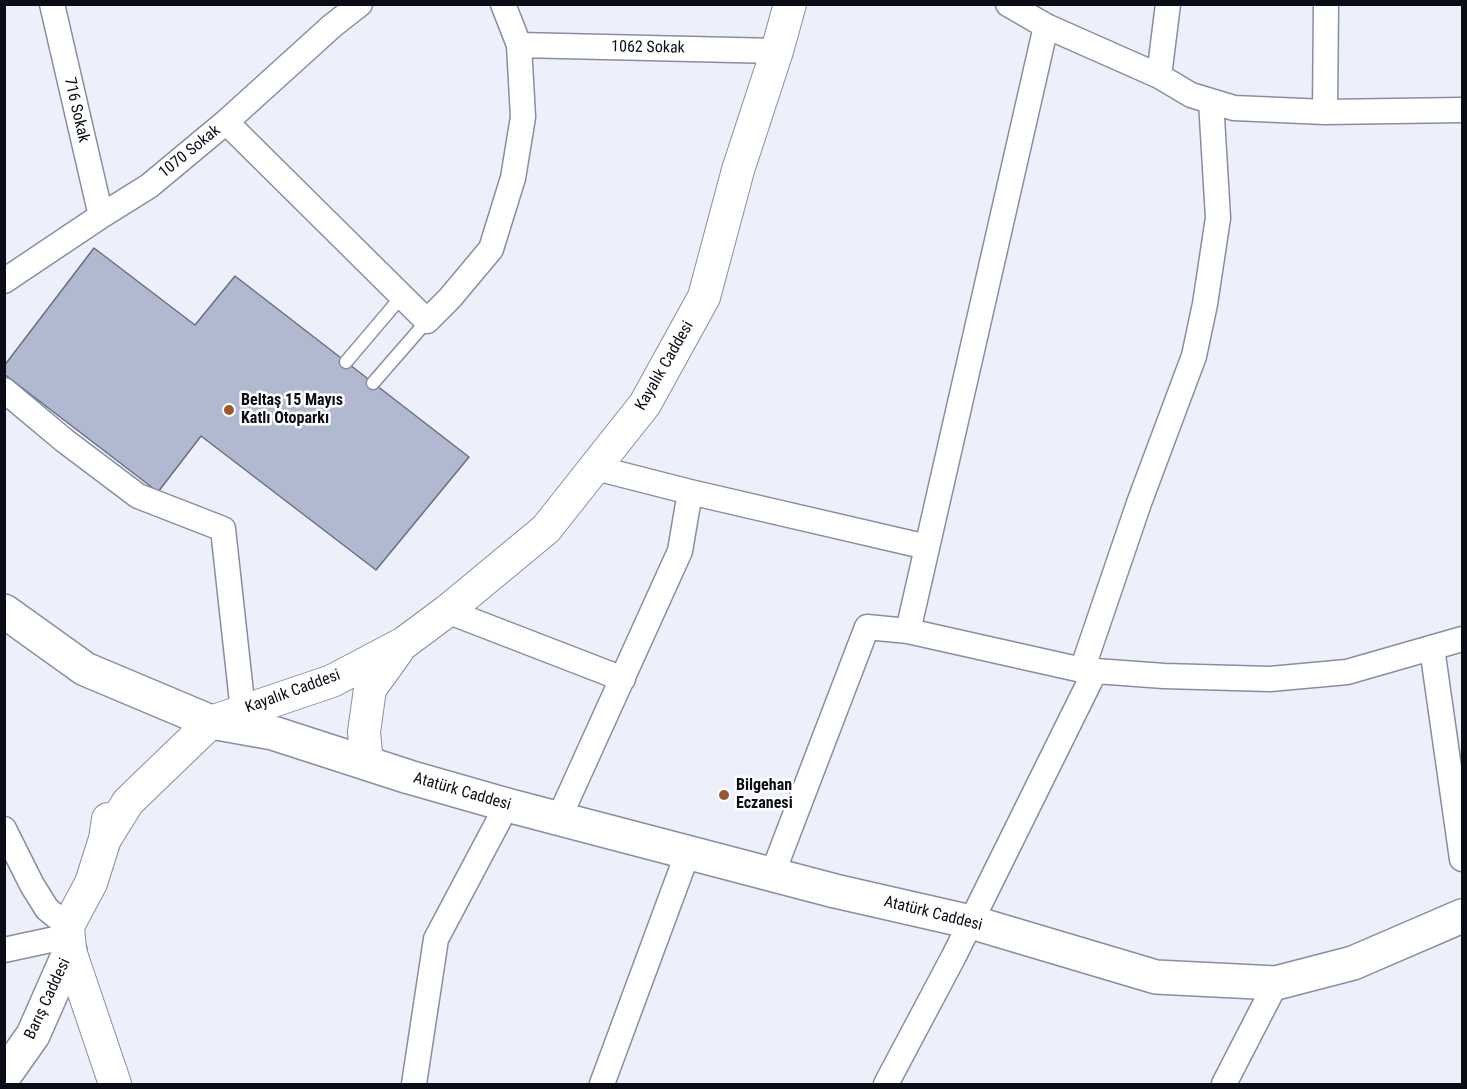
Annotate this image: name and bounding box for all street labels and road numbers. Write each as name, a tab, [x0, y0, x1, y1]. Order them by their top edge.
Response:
street label: 1062 Sokak	[611, 38, 685, 58]
street label: 716 Sokak	[59, 76, 93, 144]
street label: 1070 Sokak	[155, 121, 225, 183]
street label: Kayalık Caddesi	[632, 318, 698, 414]
street label: Kayalık Caddesi	[243, 666, 343, 718]
street label: Atatürk Caddesi	[411, 769, 513, 815]
street label: Atatürk Caddesi	[882, 892, 984, 936]
street label: Barış Caddesi	[21, 955, 75, 1043]

